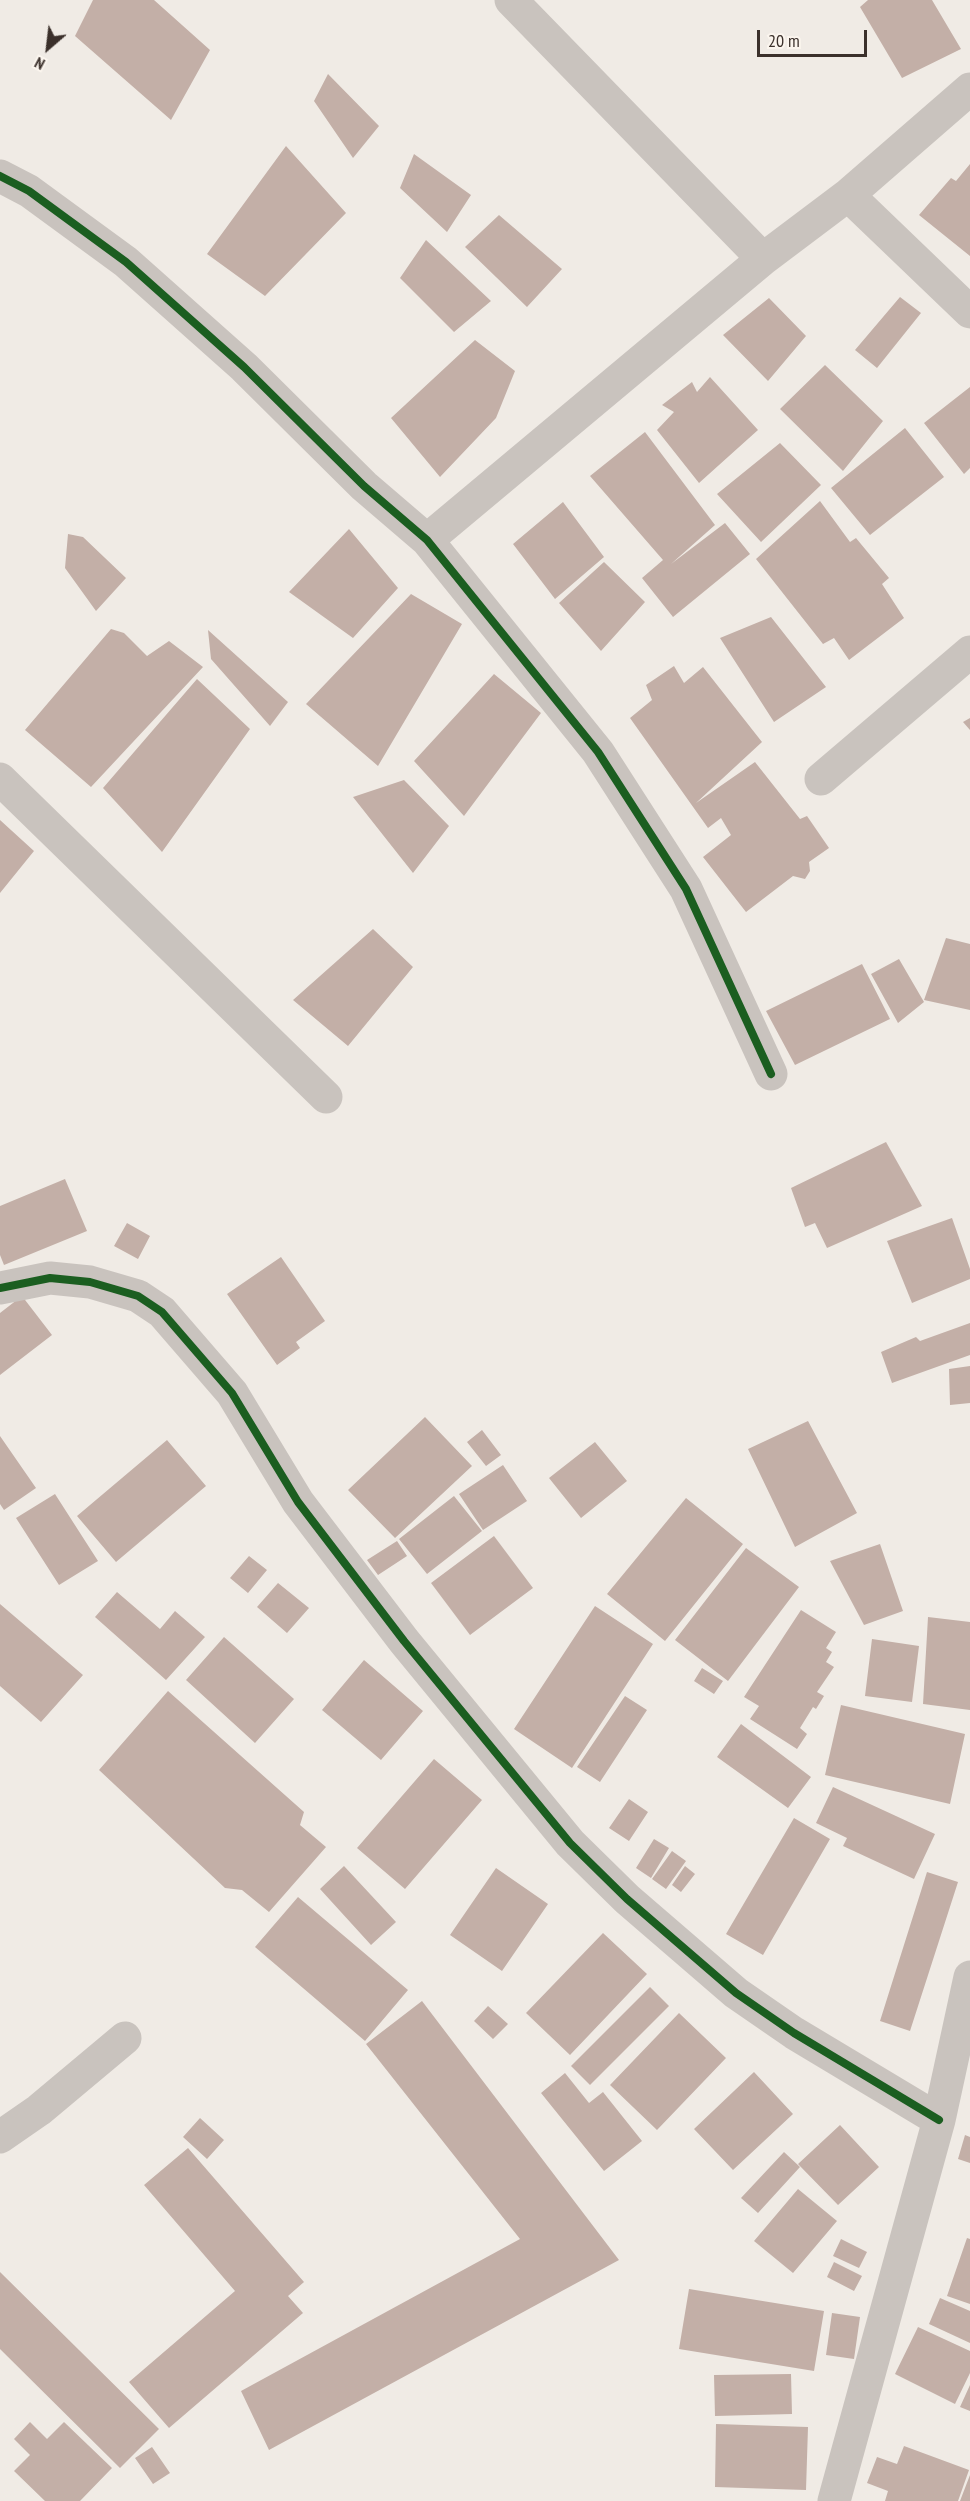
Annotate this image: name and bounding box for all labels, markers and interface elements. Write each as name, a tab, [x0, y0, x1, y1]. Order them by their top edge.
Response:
north arrow	[18, 18, 78, 78]
scale bar	[760, 18, 870, 56]
text: 20 m	[768, 29, 800, 52]
text: N	[31, 53, 48, 75]

